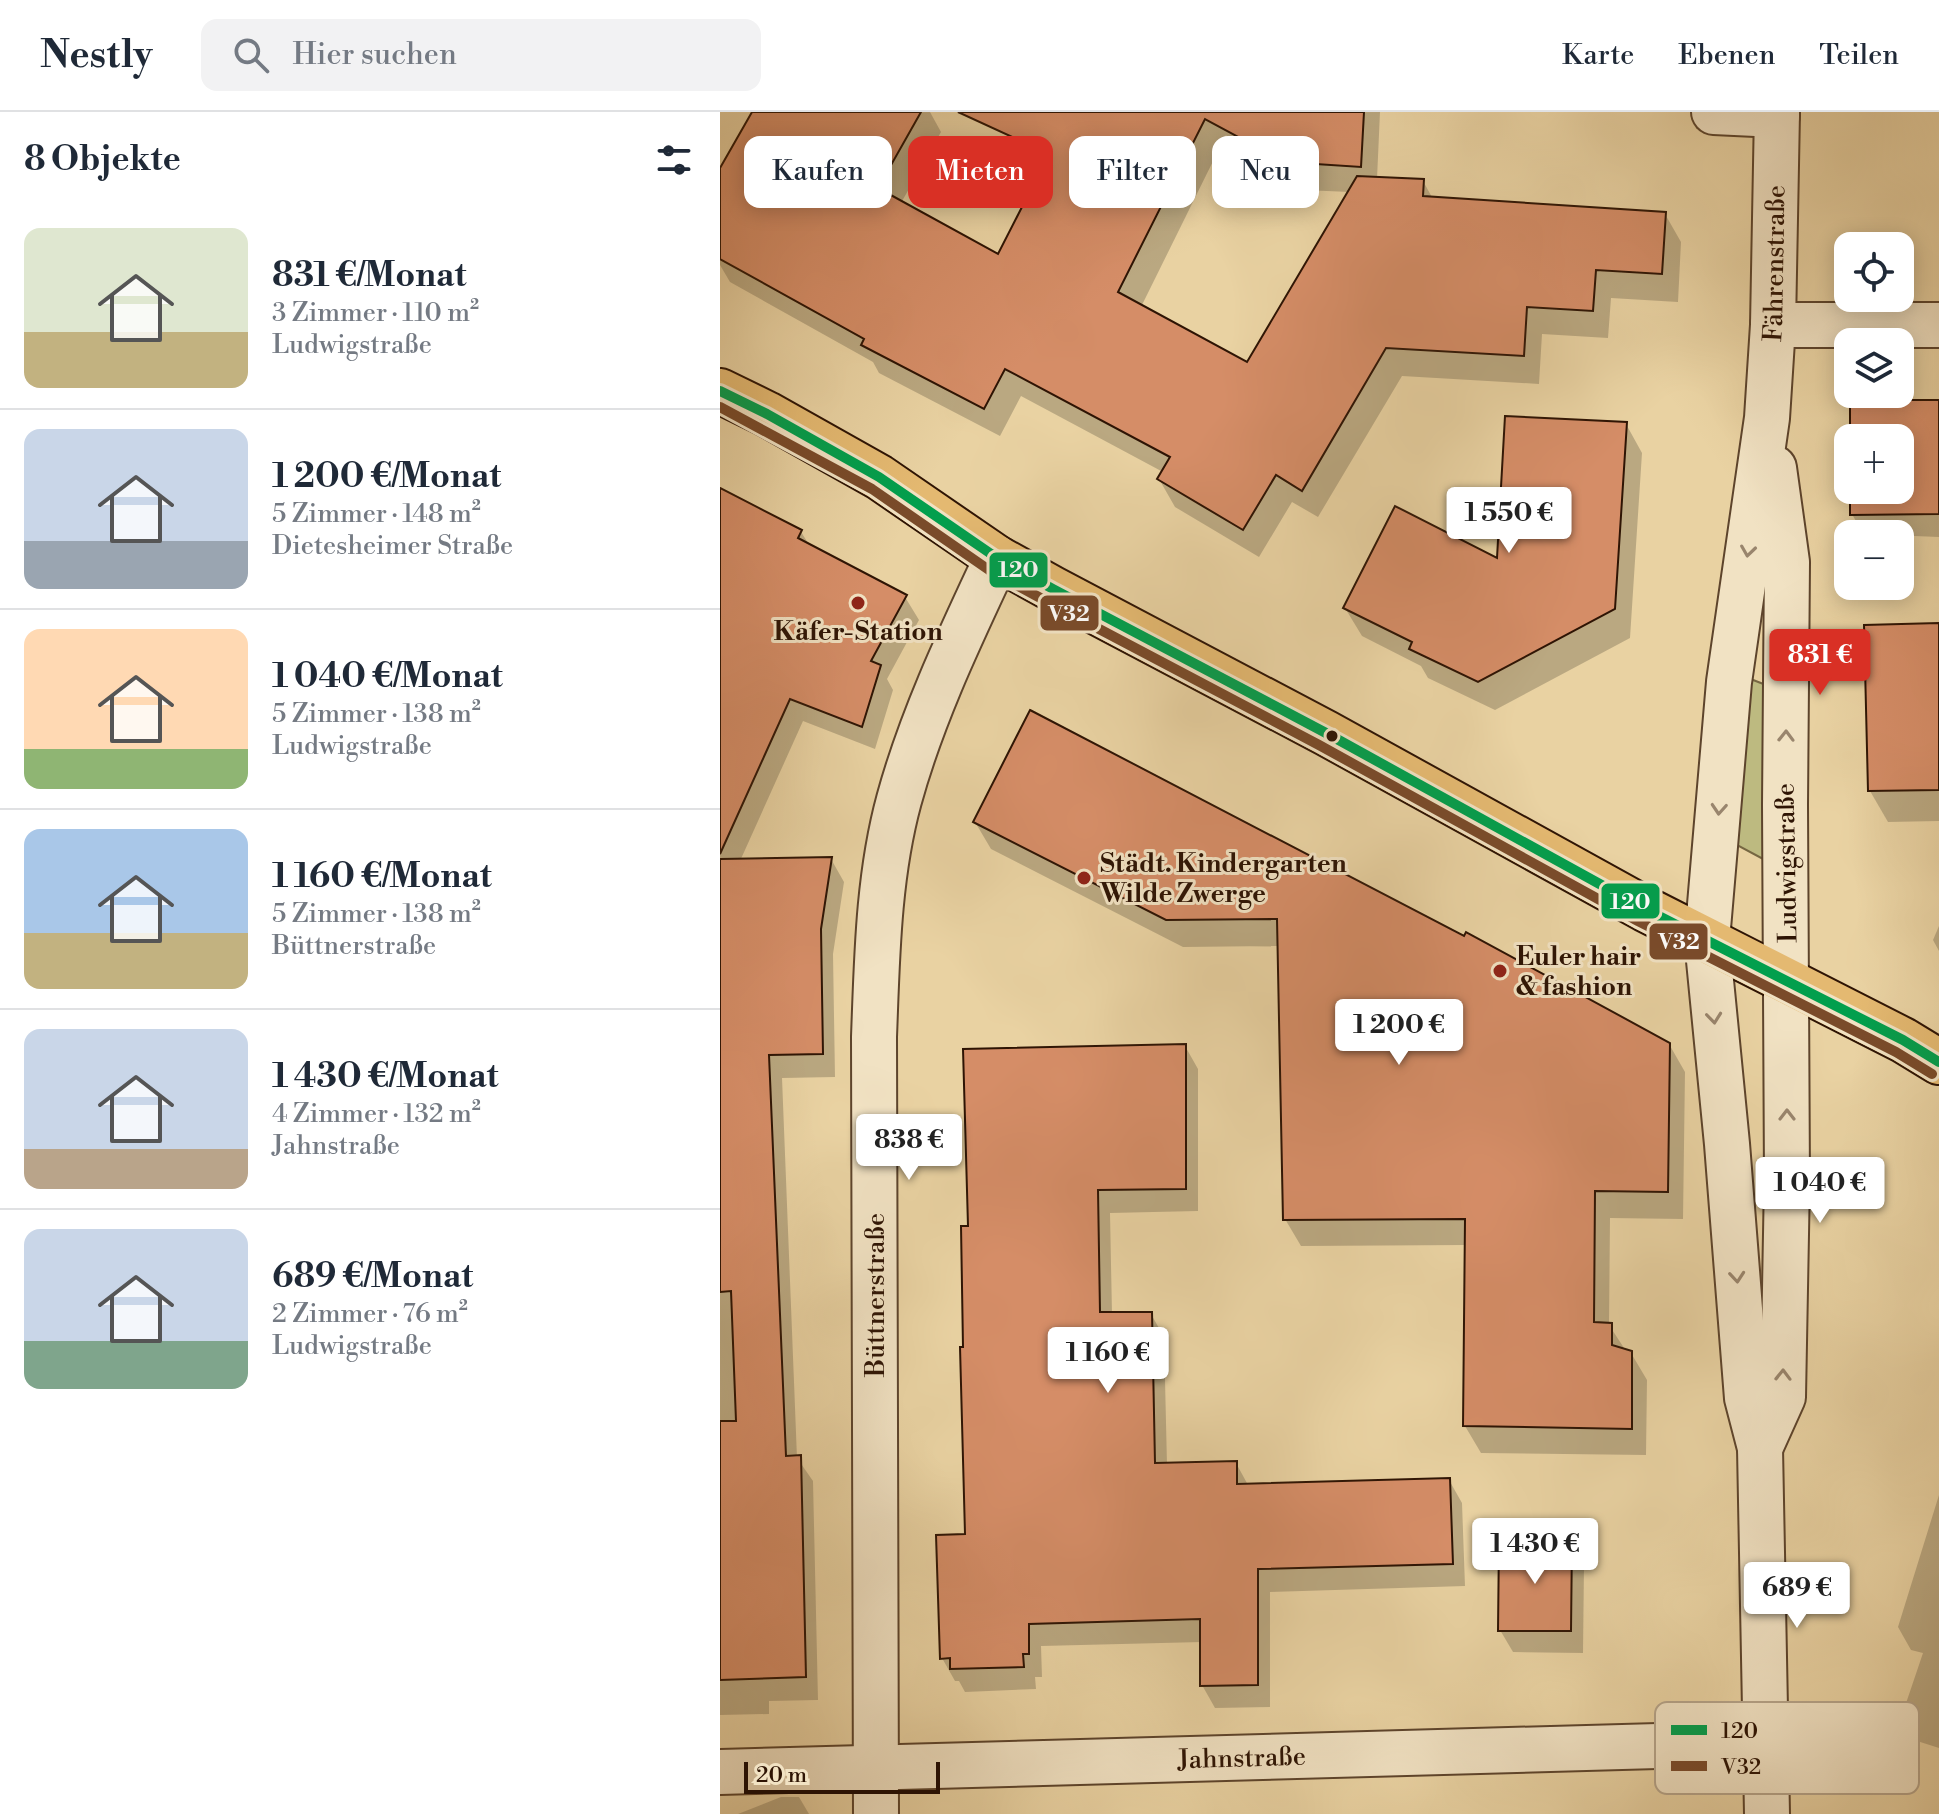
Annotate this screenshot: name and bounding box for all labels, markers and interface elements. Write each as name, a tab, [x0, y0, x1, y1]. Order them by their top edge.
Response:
search box	[201, 19, 761, 91]
text: Nestly	[40, 32, 153, 79]
icon: search	[229, 33, 273, 77]
text: Hier suchen	[293, 36, 457, 74]
text: Karte	[1562, 38, 1634, 73]
text: Ebenen	[1678, 38, 1775, 73]
text: Teilen	[1819, 38, 1899, 73]
chip: Kaufen	[744, 136, 892, 208]
chip: Mieten	[908, 136, 1053, 208]
chip: Filter	[1069, 136, 1196, 208]
chip: Neu	[1212, 136, 1319, 208]
icon: filters	[652, 138, 696, 182]
text: 8 Objekte	[24, 139, 181, 181]
street label: Fährenstraße	[1757, 185, 1793, 343]
map controls	[1834, 232, 1914, 600]
button: locate	[1834, 232, 1914, 312]
text: 831 €/Monat	[272, 255, 467, 297]
icon: home	[88, 260, 184, 356]
text: 3 Zimmer · 110 m²	[272, 297, 479, 329]
button: layers	[1834, 328, 1914, 408]
text: Ludwigstraße	[272, 329, 432, 361]
button: +	[1834, 424, 1914, 504]
text: 1 200 €/Monat	[272, 456, 501, 498]
icon: home	[88, 461, 184, 557]
pin: 1 550 €	[1435, 487, 1583, 555]
text: 1 550 €	[1465, 497, 1553, 529]
text: 5 Zimmer · 148 m²	[272, 498, 481, 530]
button: −	[1834, 520, 1914, 600]
text: Dietesheimer Straße	[272, 530, 513, 562]
one-way arrow	[1740, 544, 1757, 558]
line badge: 120	[988, 551, 1049, 589]
text: 120	[998, 557, 1038, 584]
marker: Käfer-Station	[849, 594, 867, 612]
line badge: V32	[1039, 594, 1100, 632]
text: V32	[1047, 601, 1090, 628]
place label: Käfer-Station	[773, 616, 943, 648]
pin: 831 €	[1764, 629, 1876, 697]
text: 831 €	[1787, 639, 1853, 671]
text: 1 040 €/Monat	[272, 656, 503, 698]
icon: home	[88, 661, 184, 757]
text: 5 Zimmer · 138 m²	[272, 698, 481, 730]
unlabelled marker	[1324, 728, 1340, 744]
one-way arrow	[1777, 729, 1794, 742]
text: Ludwigstraße	[272, 730, 432, 762]
street label: Ludwigstraße	[1770, 783, 1804, 943]
one-way arrow	[1711, 803, 1728, 816]
place label: Städt. Kindergarten Wilde Zwerge	[1099, 848, 1347, 910]
text: 1 160 €/Monat	[272, 856, 492, 898]
icon: home	[88, 861, 184, 957]
marker: Städt. Kindergarten Wilde Zwerge	[1075, 869, 1093, 887]
line badge: 120	[1600, 882, 1661, 920]
text: 120	[1610, 889, 1650, 916]
text: 5 Zimmer · 138 m²	[272, 898, 481, 930]
line badge: V32	[1648, 922, 1709, 961]
text: V32	[1657, 929, 1700, 956]
text: Büttnerstraße	[272, 930, 436, 962]
place label: Euler hair & fashion	[1516, 941, 1641, 1003]
marker: Euler hair & fashion	[1491, 962, 1509, 980]
pin: 1 200 €	[1325, 999, 1473, 1067]
text: 1 200 €	[1353, 1009, 1445, 1041]
one-way arrow	[1706, 1012, 1723, 1025]
text: 1 430 €/Monat	[272, 1056, 499, 1098]
icon: home	[88, 1061, 184, 1157]
text: 4 Zimmer · 132 m²	[272, 1098, 481, 1130]
one-way arrow	[1778, 1108, 1796, 1121]
pin: 838 €	[853, 1114, 965, 1182]
text: 838 €	[874, 1124, 944, 1156]
text: Jahnstraße	[272, 1130, 400, 1162]
pin: 1 040 €	[1746, 1157, 1894, 1225]
text: 1 040 €	[1774, 1167, 1866, 1199]
street label: Büttnerstraße	[860, 1213, 892, 1378]
text: 689 €/Monat	[272, 1256, 473, 1298]
icon: home	[88, 1261, 184, 1357]
one-way arrow	[1728, 1271, 1745, 1284]
text: 2 Zimmer · 76 m²	[272, 1298, 468, 1330]
pin: 1 160 €	[1034, 1327, 1182, 1395]
text: Ludwigstraße	[272, 1330, 432, 1362]
text: 1 160 €	[1066, 1337, 1150, 1369]
one-way arrow	[1774, 1368, 1792, 1381]
pin: 1 430 €	[1461, 1518, 1609, 1586]
text: 1 430 €	[1490, 1528, 1580, 1560]
pin: 689 €	[1741, 1562, 1853, 1630]
text: 689 €	[1762, 1572, 1832, 1604]
legend	[1655, 1702, 1919, 1794]
text: 120	[1721, 1718, 1758, 1745]
street label: Jahnstraße	[1176, 1741, 1306, 1776]
text: V32	[1720, 1754, 1761, 1781]
scale bar	[744, 1758, 940, 1794]
text: 20 m	[756, 1762, 807, 1789]

